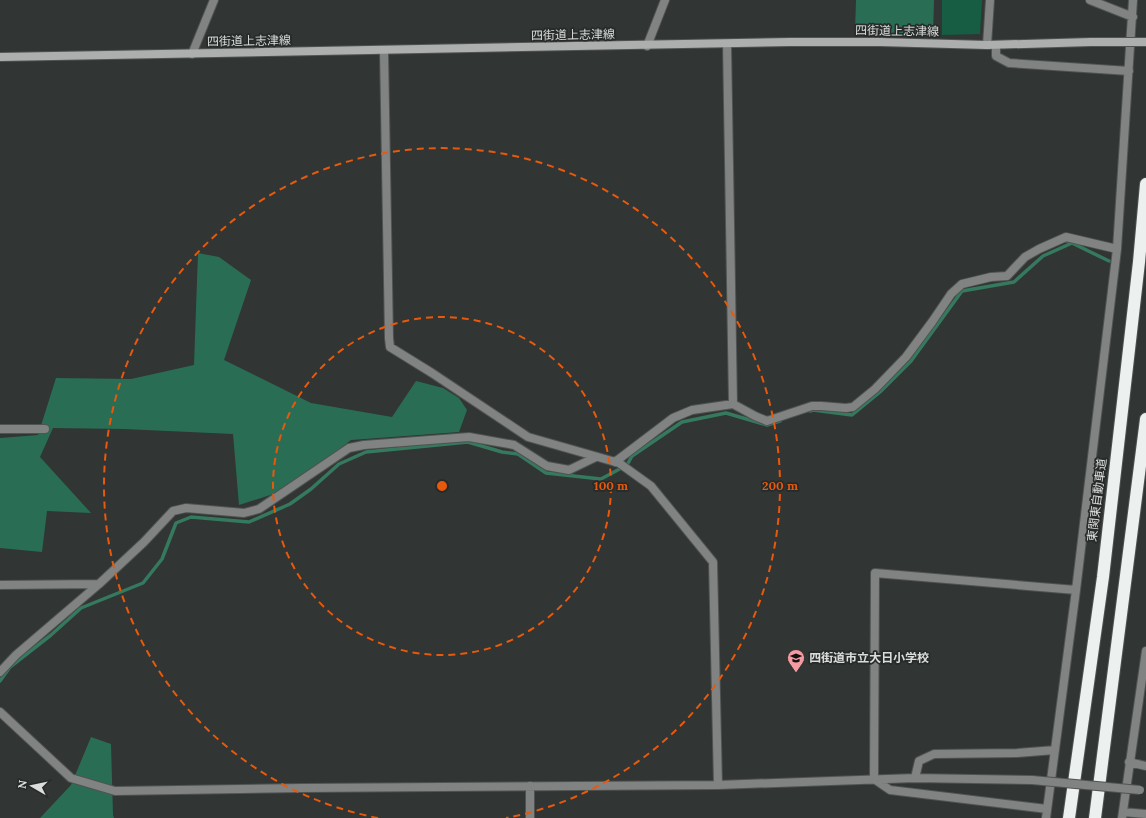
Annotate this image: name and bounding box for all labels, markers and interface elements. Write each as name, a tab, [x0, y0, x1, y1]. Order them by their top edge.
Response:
street label: 四街道上志津線	[855, 22, 939, 39]
street label: 四街道上志津線	[531, 26, 615, 43]
street label: 四街道上志津線	[207, 32, 291, 49]
street label: 東関東自動車道	[1084, 457, 1109, 543]
text: 100 m	[594, 478, 628, 493]
text: 200 m	[762, 478, 798, 493]
centre of rings	[435, 479, 449, 493]
school or university icon: 四街道市立大日小学校	[786, 648, 806, 673]
place label: 四街道市立大日小学校	[809, 650, 929, 665]
north arrow	[12, 766, 52, 806]
text: N	[15, 779, 30, 790]

